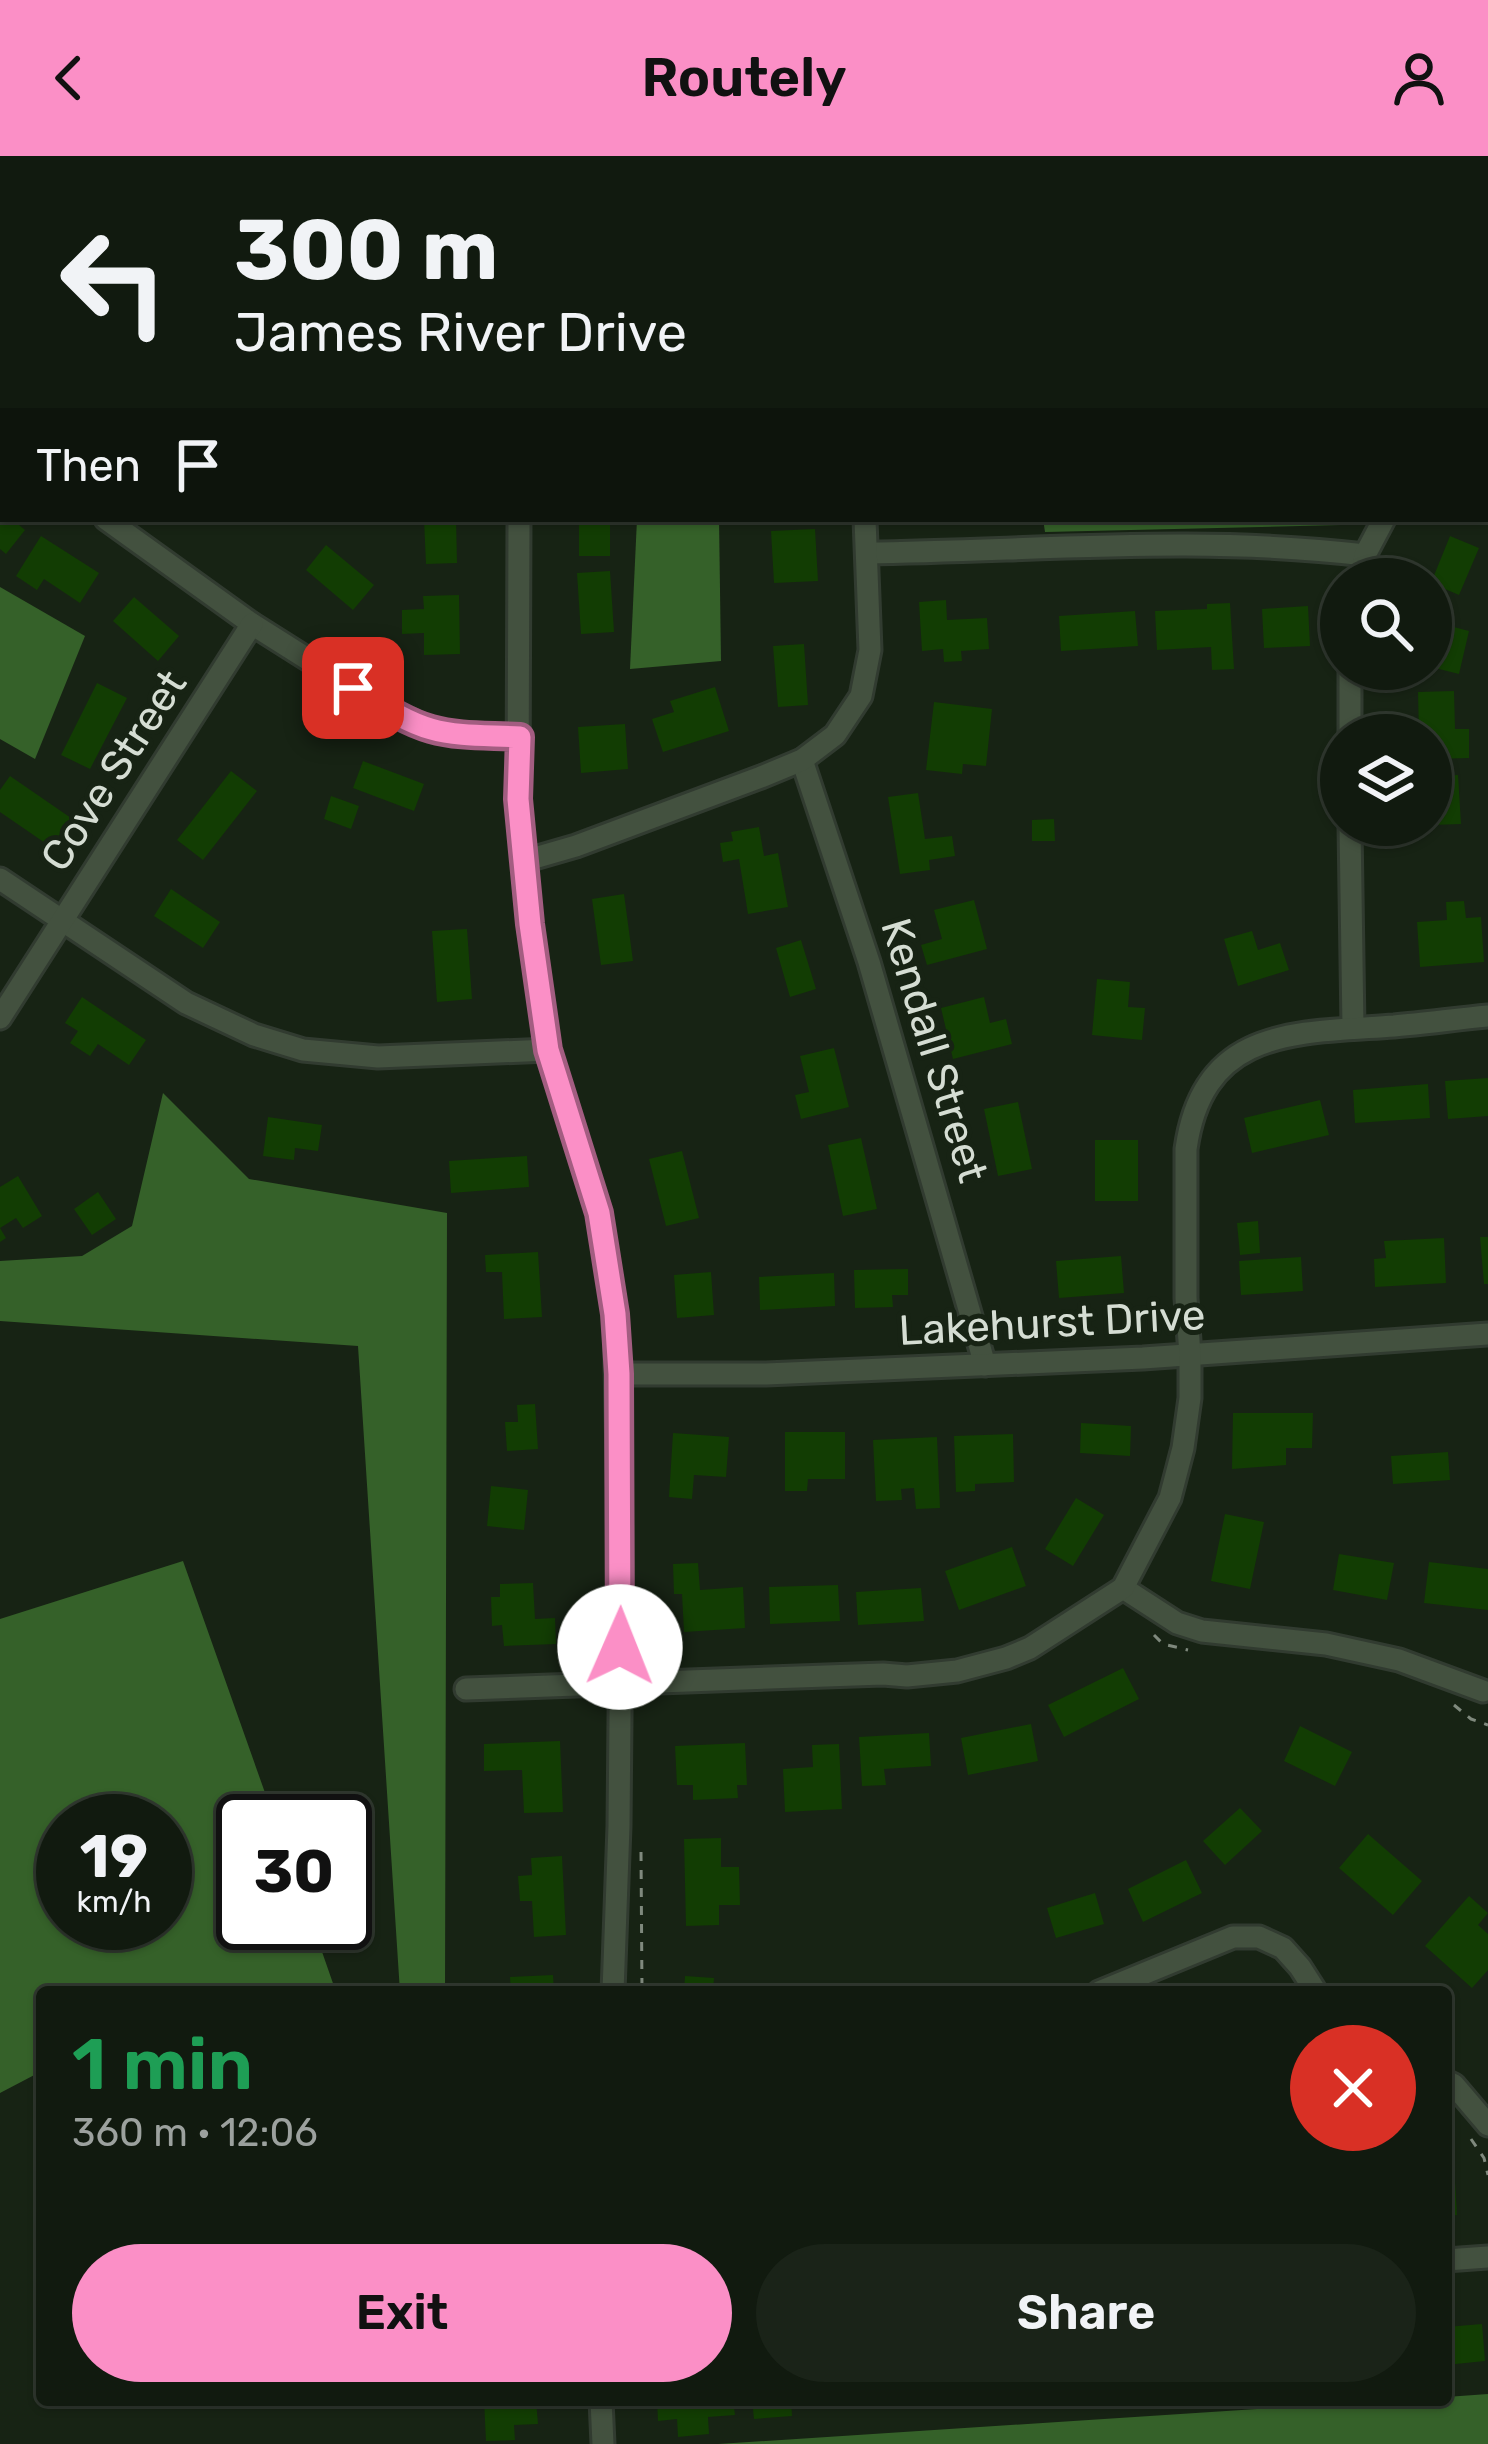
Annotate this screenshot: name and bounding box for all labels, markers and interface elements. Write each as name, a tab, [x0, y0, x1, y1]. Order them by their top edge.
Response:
icon: back	[36, 45, 102, 111]
icon: person	[1386, 45, 1452, 111]
text: Routely	[641, 46, 847, 110]
text: 300 m	[234, 200, 498, 300]
icon: left	[36, 204, 192, 360]
text: James River Drive	[234, 301, 687, 365]
icon: arrive	[165, 432, 231, 498]
text: Then	[36, 439, 141, 492]
map controls	[1320, 558, 1452, 846]
button: search	[1320, 558, 1452, 690]
pin	[302, 637, 404, 739]
icon: arrive	[320, 655, 386, 721]
street label: Cove Street	[31, 661, 197, 880]
button: layers	[1320, 714, 1452, 846]
street label: Kendall Street	[870, 912, 998, 1188]
street label: Lakehurst Drive	[897, 1290, 1207, 1356]
position arrow	[557, 1584, 683, 1710]
speed limit sign: 30	[216, 1794, 372, 1950]
text: 19	[80, 1821, 148, 1892]
text: km/h	[77, 1884, 151, 1920]
text: 1 min	[72, 2022, 253, 2107]
button: close	[1290, 2025, 1416, 2151]
text: 360 m · 12:06	[72, 2110, 318, 2156]
button: Exit	[72, 2244, 732, 2382]
button: Share	[756, 2244, 1416, 2382]

